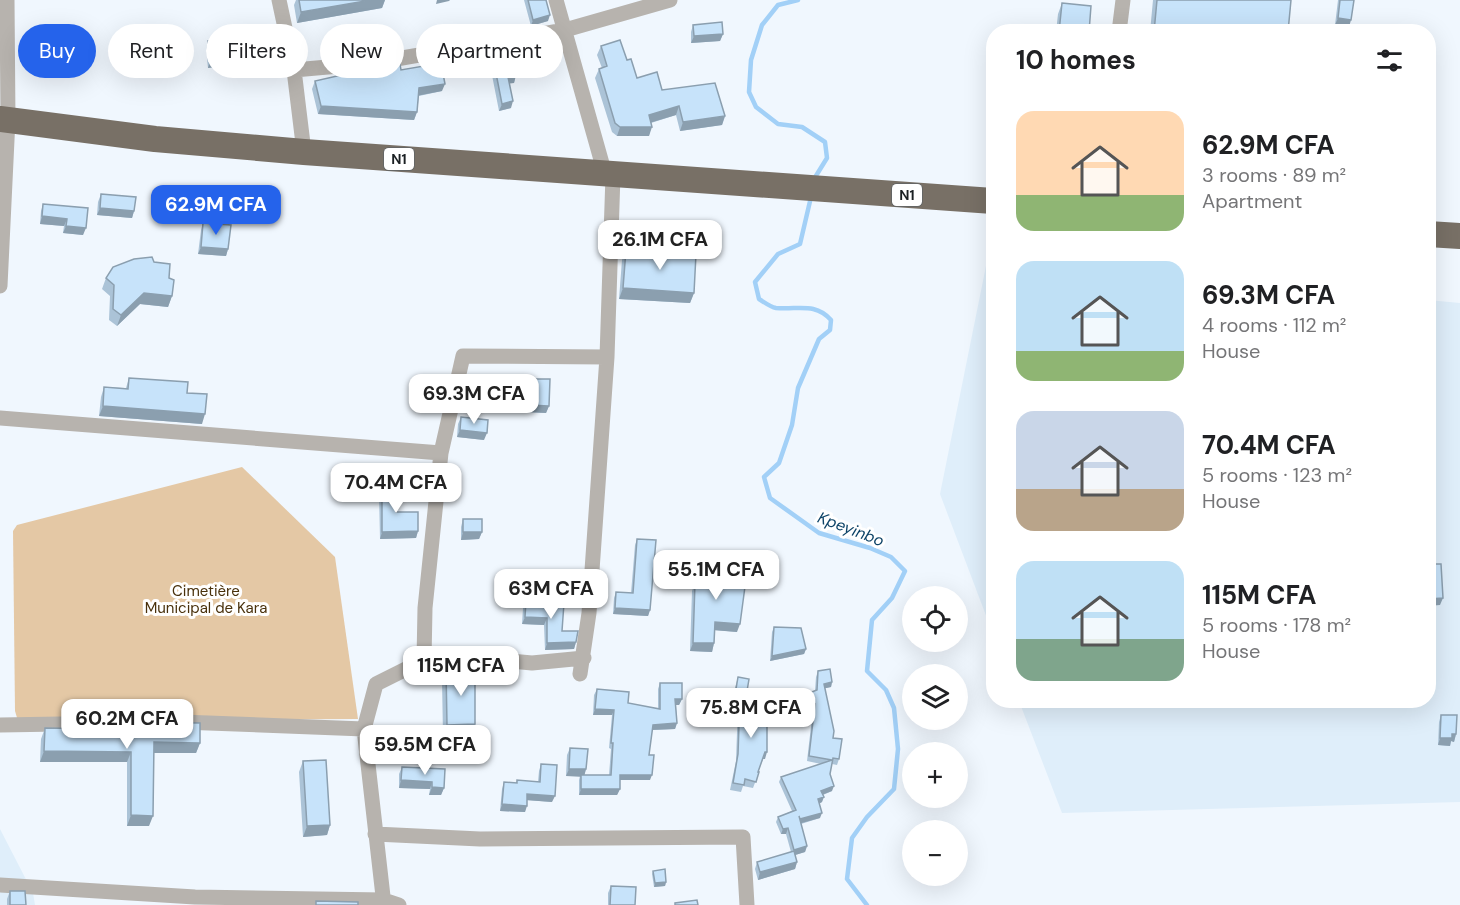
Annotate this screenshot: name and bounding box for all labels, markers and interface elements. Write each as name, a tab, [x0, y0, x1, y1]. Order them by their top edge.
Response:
chip: Buy	[18, 24, 96, 78]
chip: Rent	[108, 24, 194, 78]
chip: Filters	[206, 24, 308, 78]
chip: New	[320, 24, 404, 78]
chip: Apartment	[416, 24, 563, 78]
text: 10 homes	[1016, 43, 1136, 77]
icon: filters	[1373, 44, 1406, 77]
text: 62.9M CFA	[1202, 128, 1335, 162]
icon: home	[1064, 135, 1136, 207]
road number: N1	[384, 148, 414, 170]
text: 3 rooms · 89 m²	[1202, 162, 1346, 188]
road number: N1	[892, 184, 922, 206]
pin: 62.9M CFA	[147, 185, 285, 236]
text: Apartment	[1202, 188, 1302, 214]
text: 62.9M CFA	[165, 191, 267, 217]
pin: 26.1M CFA	[591, 220, 729, 271]
text: 26.1M CFA	[612, 226, 708, 252]
text: 69.3M CFA	[1202, 278, 1335, 312]
icon: home	[1064, 285, 1136, 357]
text: 4 rooms · 112 m²	[1202, 312, 1346, 338]
text: House	[1202, 338, 1260, 364]
pin: 69.3M CFA	[405, 374, 543, 425]
text: 69.3M CFA	[423, 380, 525, 406]
text: 70.4M CFA	[1202, 428, 1336, 462]
icon: home	[1064, 435, 1136, 507]
text: 5 rooms · 123 m²	[1202, 462, 1352, 488]
pin: 70.4M CFA	[327, 463, 465, 514]
text: 70.4M CFA	[345, 469, 447, 495]
text: House	[1202, 488, 1260, 514]
water label: Kpeyinbo	[815, 507, 887, 551]
pin: 55.1M CFA	[647, 550, 785, 601]
text: 55.1M CFA	[667, 556, 765, 582]
pin: 63M CFA	[496, 569, 606, 620]
text: 63M CFA	[508, 575, 594, 601]
text: 115M CFA	[1202, 578, 1316, 612]
park label: Cimetière Municipal de Kara	[145, 581, 267, 618]
icon: home	[1064, 585, 1136, 657]
map controls	[902, 586, 968, 886]
button: locate	[902, 586, 968, 652]
text: 5 rooms · 178 m²	[1202, 612, 1351, 638]
text: House	[1202, 638, 1260, 664]
pin: 115M CFA	[399, 646, 523, 697]
text: 115M CFA	[417, 652, 505, 678]
button: layers	[902, 664, 968, 730]
pin: 75.8M CFA	[682, 688, 820, 739]
text: 75.8M CFA	[700, 694, 802, 720]
pin: 60.2M CFA	[58, 699, 196, 750]
text: 60.2M CFA	[75, 705, 179, 731]
pin: 59.5M CFA	[356, 725, 494, 776]
text: 59.5M CFA	[374, 731, 476, 757]
button: +	[902, 742, 968, 808]
button: −	[902, 820, 968, 886]

